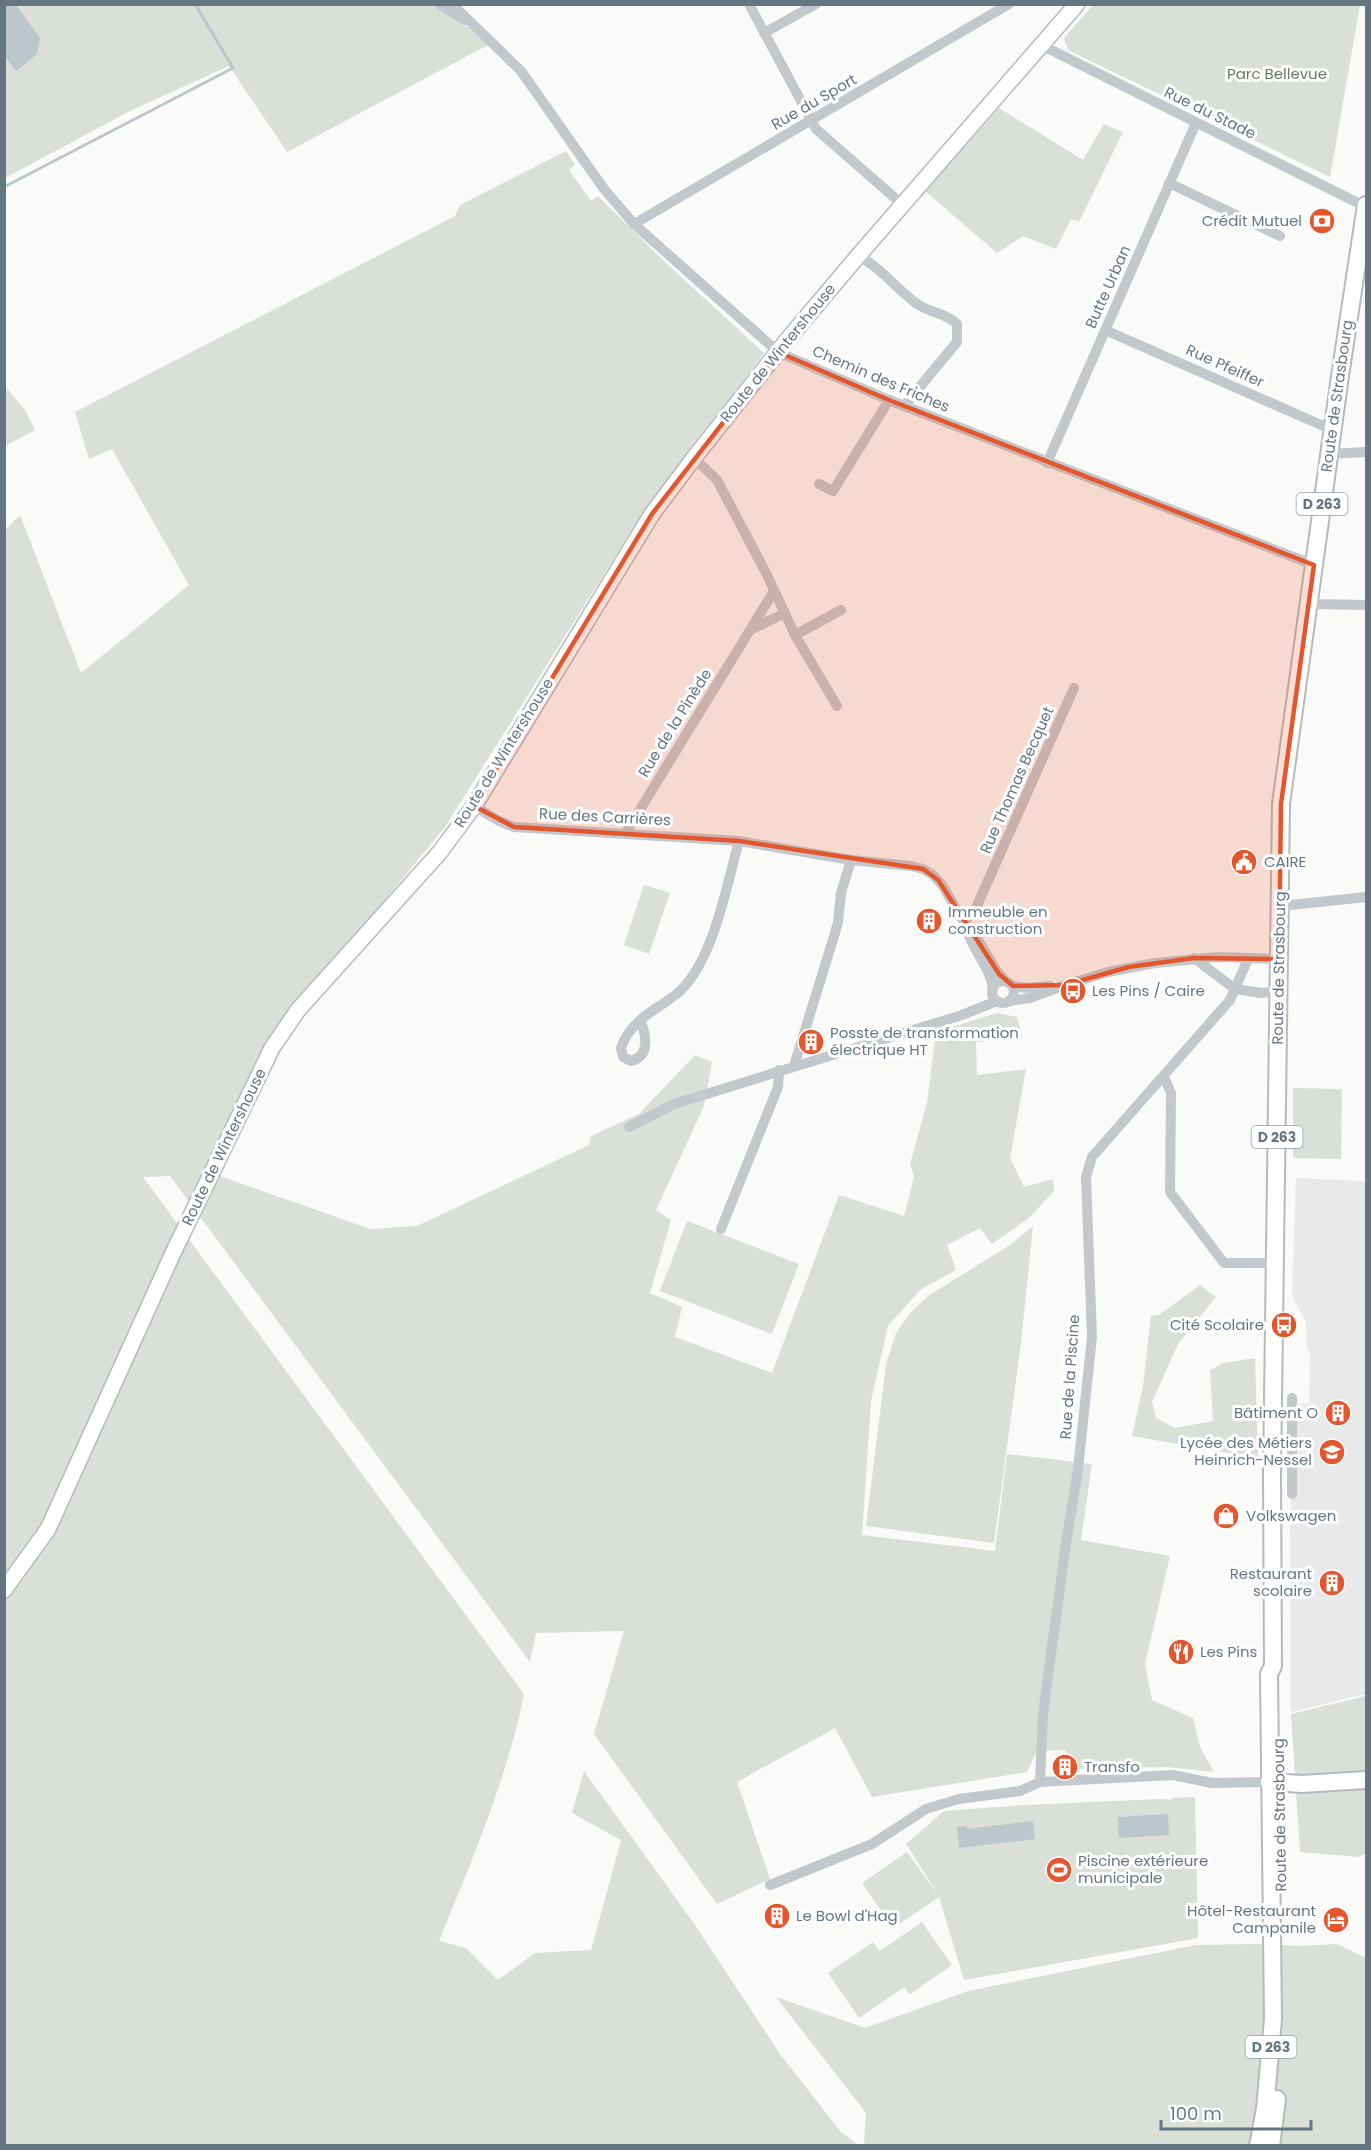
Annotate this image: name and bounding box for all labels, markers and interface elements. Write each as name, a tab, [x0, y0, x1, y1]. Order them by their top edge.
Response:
park label: Parc Bellevue	[1227, 63, 1327, 84]
street label: Rue du Sport	[767, 69, 860, 135]
street label: Rue du Stade	[1161, 81, 1260, 144]
bank icon: Crédit Mutuel	[1307, 206, 1337, 236]
place label: Crédit Mutuel	[1202, 210, 1302, 231]
street label: Butte Urban	[1080, 242, 1135, 332]
street label: Route de Wintershouse	[715, 279, 840, 426]
street label: Route de Strasbourg	[1315, 318, 1358, 473]
street label: Rue Pfeiffer	[1183, 339, 1268, 392]
street label: Chemin des Friches	[809, 340, 953, 417]
road number: D 263	[1296, 493, 1348, 515]
street label: Rue de la Pinède	[633, 665, 716, 781]
street label: Route de Wintershouse	[449, 674, 558, 831]
street label: Rue Thomas Becquet	[975, 703, 1058, 857]
street label: Rue des Carrières	[539, 803, 672, 830]
public building icon: CAIRE	[1229, 847, 1259, 877]
place label: CAIRE	[1264, 851, 1306, 872]
street label: Route de Strasbourg	[1267, 891, 1290, 1045]
place label: Immeuble en construction	[948, 901, 1048, 939]
building icon: Immeuble en construction	[914, 906, 944, 936]
bus stop icon: Les Pins / Caire	[1058, 976, 1088, 1006]
place label: Les Pins / Caire	[1092, 980, 1205, 1001]
place label: Posste de transformation électrique HT	[830, 1022, 1019, 1060]
building icon: Posste de transformation électrique HT	[796, 1027, 826, 1057]
street label: Route de Wintershouse	[176, 1065, 271, 1229]
road number: D 263	[1252, 1126, 1302, 1148]
bus stop icon: Cité Scolaire	[1269, 1310, 1299, 1340]
street label: Rue de la Piscine	[1055, 1314, 1084, 1440]
place label: Cité Scolaire	[1170, 1314, 1264, 1335]
building icon: Bâtiment O	[1323, 1398, 1353, 1428]
place label: Bâtiment O	[1234, 1402, 1318, 1423]
place label: Lycée des Métiers Heinrich-Nessel	[1180, 1432, 1312, 1470]
school or university icon: Lycée des Métiers Heinrich-Nessel	[1317, 1437, 1347, 1467]
shop icon: Volkswagen	[1211, 1501, 1241, 1531]
place label: Volkswagen	[1246, 1505, 1336, 1526]
place label: Restaurant scolaire	[1230, 1563, 1312, 1601]
building icon: Restaurant scolaire	[1317, 1568, 1347, 1598]
restaurant icon: Les Pins	[1166, 1637, 1196, 1667]
place label: Les Pins	[1200, 1641, 1258, 1662]
street label: Route de Strasbourg	[1268, 1738, 1291, 1892]
building icon: Transfo	[1050, 1752, 1080, 1782]
place label: Transfo	[1084, 1756, 1140, 1777]
place label: Piscine extérieure municipale	[1078, 1850, 1208, 1888]
sports icon: Piscine extérieure municipale	[1044, 1855, 1074, 1885]
place label: Hôtel-Restaurant Campanile	[1187, 1900, 1316, 1938]
building icon: Le Bowl d'Hag	[762, 1901, 792, 1931]
place label: Le Bowl d'Hag	[796, 1905, 898, 1926]
hotel icon: Hôtel-Restaurant Campanile	[1321, 1905, 1351, 1935]
road number: D 263	[1246, 2036, 1296, 2058]
scale bar	[1161, 2093, 1311, 2131]
text: 100 m	[1170, 2101, 1222, 2126]

